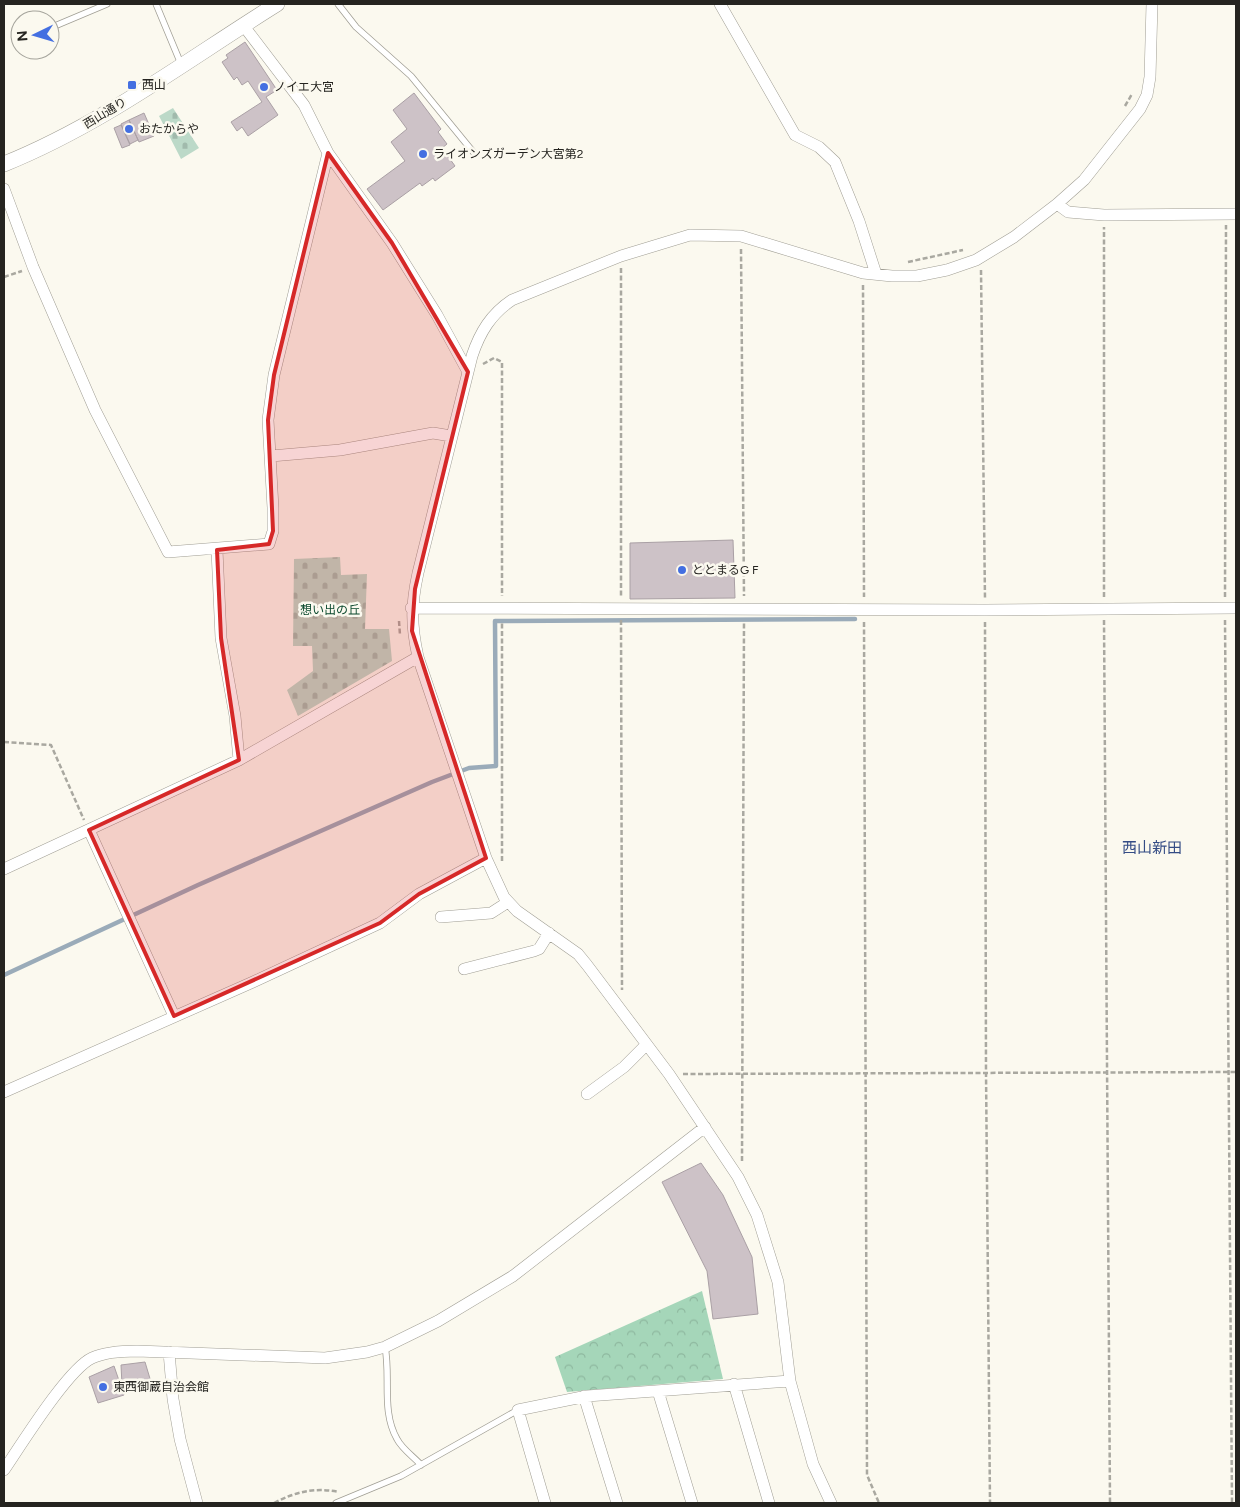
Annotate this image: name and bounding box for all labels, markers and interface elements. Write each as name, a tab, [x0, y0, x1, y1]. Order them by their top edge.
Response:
north arrow	[10, 10, 60, 60]
text: N	[14, 30, 31, 42]
place label: 西山	[142, 78, 166, 92]
marker: 西山	[126, 79, 138, 91]
place label: ノイエ大宮	[274, 80, 334, 94]
marker: ノイエ大宮	[258, 81, 270, 93]
street label: 西山通り	[81, 95, 129, 131]
place label: おたからや	[139, 122, 199, 136]
marker: おたからや	[123, 123, 135, 135]
place label: ライオンズガーデン大宮第2	[433, 147, 583, 161]
marker: ライオンズガーデン大宮第2	[417, 148, 429, 160]
place label: ととまるG F	[692, 563, 759, 577]
marker: ととまるG F	[676, 564, 688, 576]
park label: 想い出の丘	[300, 603, 360, 617]
district label: 西山新田	[1122, 839, 1182, 857]
place label: 東西御蔵自治会館	[113, 1380, 209, 1394]
marker: 東西御蔵自治会館	[97, 1381, 109, 1393]

